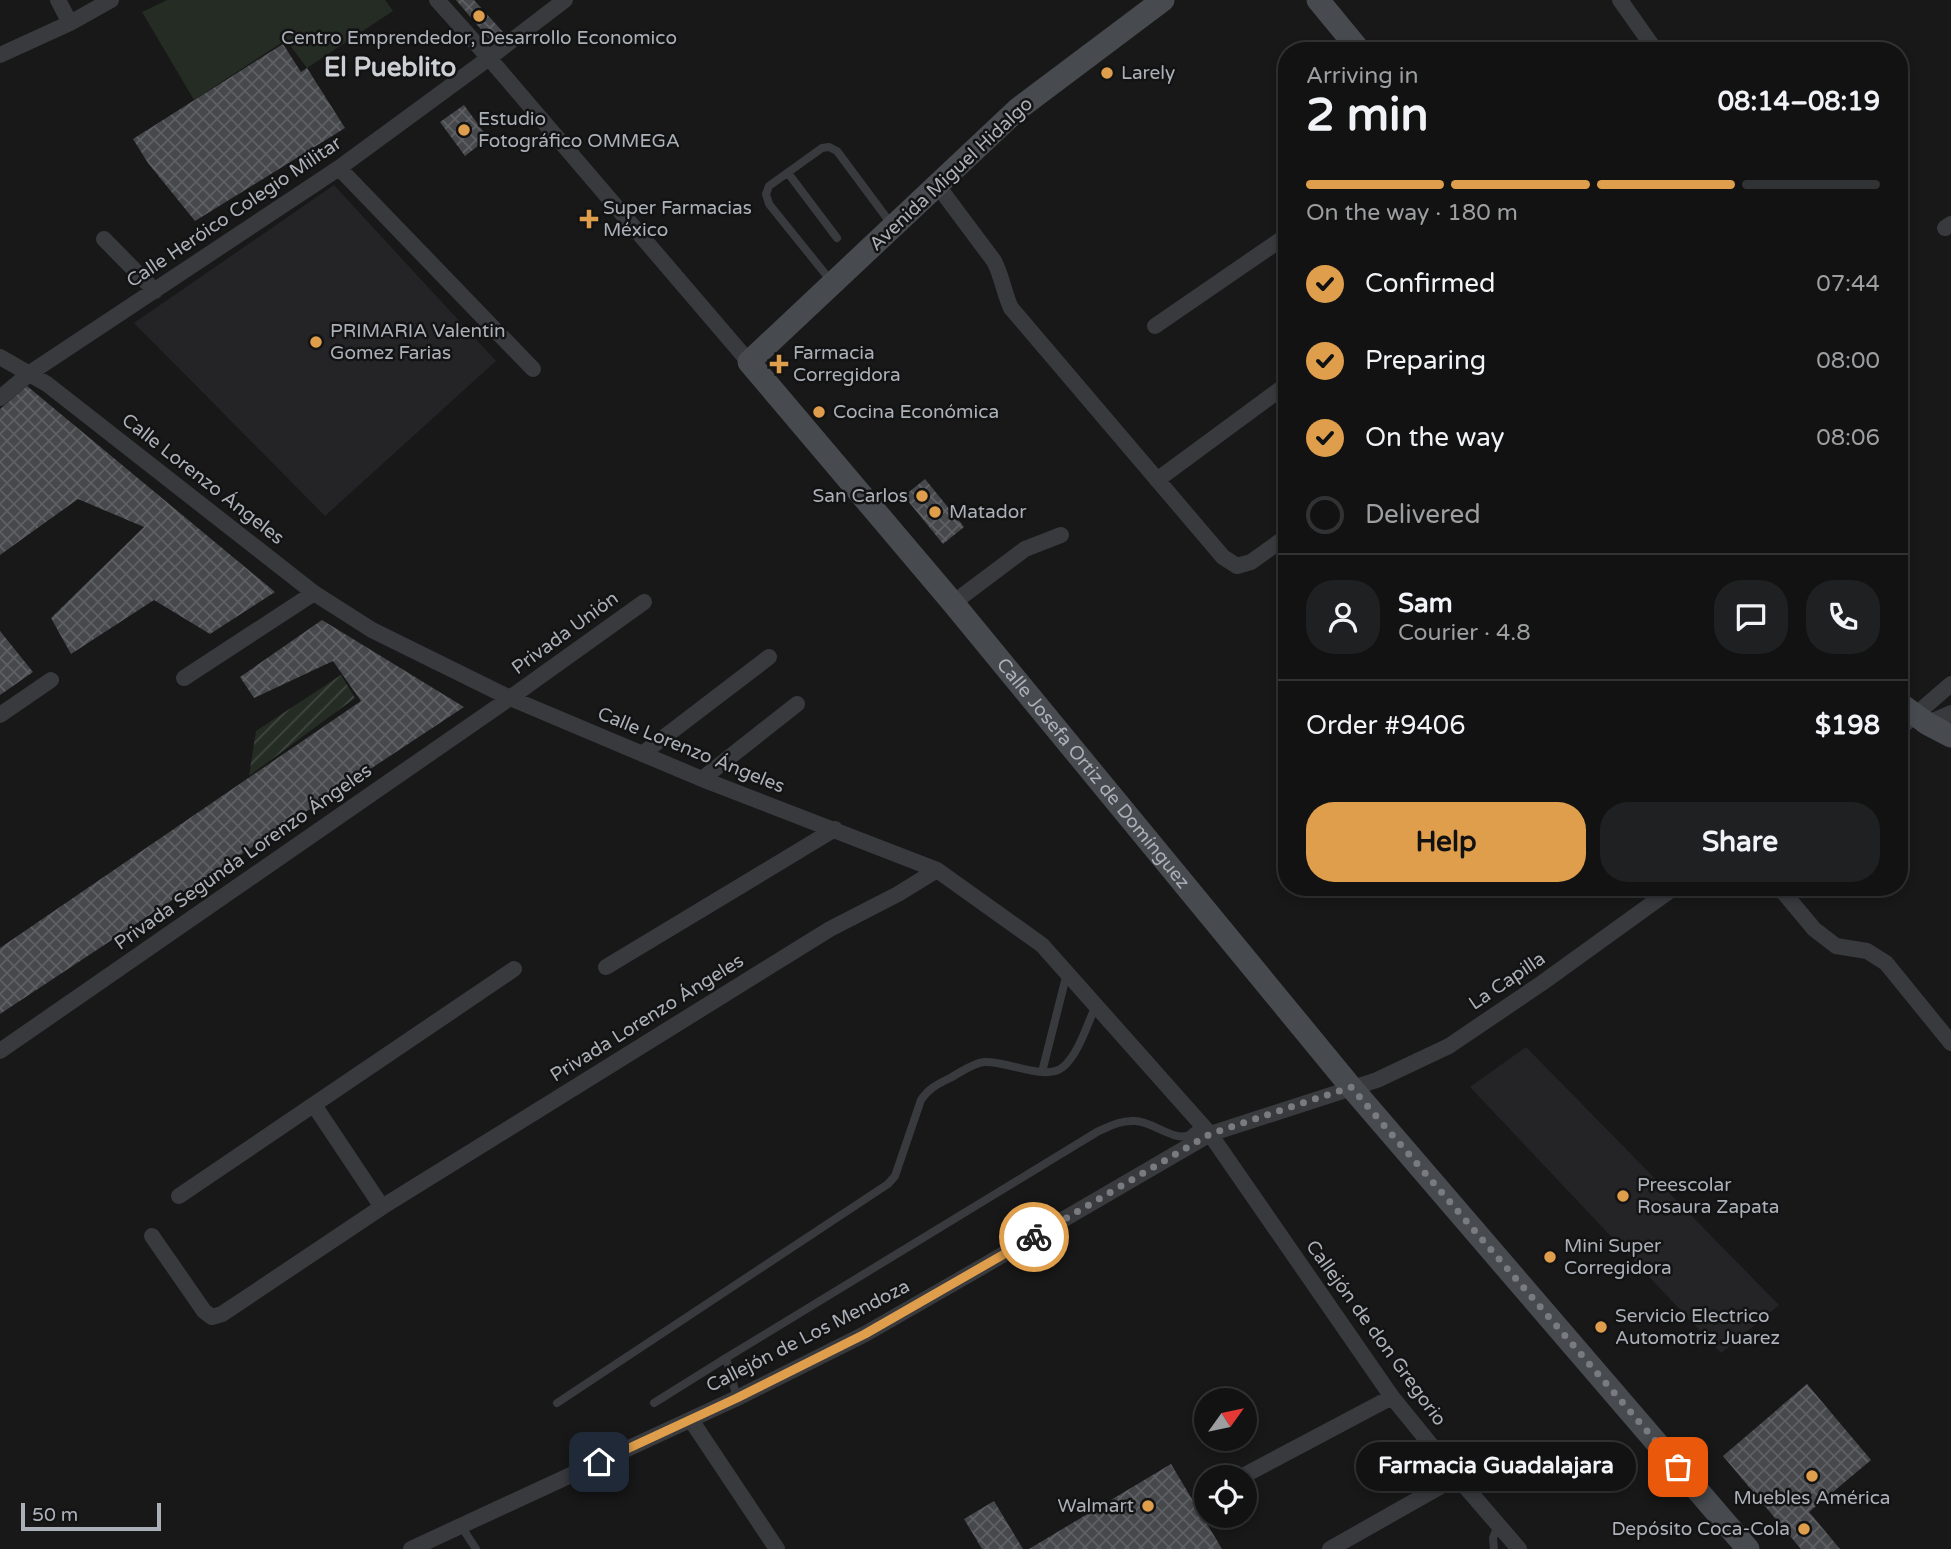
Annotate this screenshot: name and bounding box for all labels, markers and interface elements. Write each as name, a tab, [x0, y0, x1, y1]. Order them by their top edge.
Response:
marker: Centro Emprendedor, Desarrollo Economico	[471, 8, 487, 24]
place label: Centro Emprendedor, Desarrollo Economico	[281, 27, 677, 49]
district label: El Pueblito	[324, 52, 456, 83]
place label: Larely	[1121, 62, 1175, 84]
text: Arriving in	[1306, 62, 1419, 90]
marker: Larely	[1099, 65, 1115, 81]
text: 08:14–08:19	[1718, 86, 1880, 117]
text: 2 min	[1306, 88, 1429, 143]
street label: Avenida Miguel Hidalgo	[865, 93, 1037, 255]
place label: Estudio Fotográfico OMMEGA	[478, 108, 680, 152]
marker: Estudio Fotográfico OMMEGA	[456, 122, 472, 138]
street label: Calle Heróico Colegio Militar	[122, 131, 346, 292]
place label: Super Farmacias México	[603, 197, 752, 241]
text: On the way · 180 m	[1306, 199, 1518, 227]
marker: Super Farmacias México	[581, 211, 597, 227]
icon: check	[1306, 265, 1344, 303]
text: Confirmed	[1365, 268, 1495, 299]
text: 07:44	[1816, 270, 1880, 298]
place label: PRIMARIA Valentin Gomez Farias	[330, 320, 506, 364]
marker: PRIMARIA Valentin Gomez Farias	[308, 334, 324, 350]
place label: Farmacia Corregidora	[793, 342, 901, 386]
icon: check	[1306, 342, 1344, 380]
text: Preparing	[1365, 345, 1486, 376]
text: 08:00	[1816, 347, 1880, 375]
marker: Farmacia Corregidora	[771, 356, 787, 372]
place label: Cocina Económica	[833, 401, 999, 423]
marker: Cocina Económica	[811, 404, 827, 420]
street label: Calle Lorenzo Ángeles	[118, 408, 289, 549]
icon: check	[1306, 419, 1344, 457]
text: On the way	[1365, 422, 1505, 453]
text: 08:06	[1816, 424, 1880, 452]
place label: San Carlos	[813, 485, 908, 507]
marker: San Carlos	[914, 488, 930, 504]
text: Delivered	[1365, 499, 1481, 530]
place label: Matador	[949, 501, 1027, 523]
marker: Matador	[927, 504, 943, 520]
button: person	[1306, 580, 1380, 654]
button: chat	[1714, 580, 1788, 654]
button: phone	[1806, 580, 1880, 654]
street label: Privada Unión	[507, 587, 623, 679]
text: Sam	[1398, 588, 1453, 619]
text: Courier · 4.8	[1398, 619, 1531, 647]
street label: Calle Josefa Ortiz de Domínguez	[992, 654, 1194, 893]
street label: Calle Lorenzo Ángeles	[594, 701, 788, 798]
text: Order #9406	[1306, 710, 1466, 741]
text: $198	[1815, 710, 1880, 741]
street label: Privada Segunda Lorenzo Ángeles	[110, 759, 376, 955]
button: Help	[1306, 802, 1586, 882]
button: Share	[1600, 802, 1880, 882]
street label: La Capilla	[1465, 947, 1549, 1015]
street label: Privada Lorenzo Ángeles	[546, 949, 748, 1087]
place label: Preescolar Rosaura Zapata	[1637, 1174, 1779, 1218]
marker: Preescolar Rosaura Zapata	[1615, 1188, 1631, 1204]
courier	[999, 1202, 1069, 1272]
icon: bike	[1015, 1218, 1053, 1256]
place label: Mini Super Corregidora	[1564, 1235, 1672, 1279]
street label: Callejón de don Gregorio	[1301, 1236, 1451, 1430]
marker: Mini Super Corregidora	[1542, 1249, 1558, 1265]
street label: Callejón de Los Mendoza	[703, 1275, 913, 1397]
place label: Servicio Electrico Automotriz Juarez	[1615, 1305, 1780, 1349]
marker: Servicio Electrico Automotriz Juarez	[1593, 1319, 1609, 1335]
north arrow	[1194, 1388, 1256, 1451]
map controls	[1194, 1388, 1257, 1528]
pin	[569, 1432, 629, 1492]
pin	[1648, 1437, 1708, 1497]
callout: Farmacia Guadalajara	[1356, 1442, 1636, 1492]
icon: home	[580, 1443, 618, 1481]
icon: bag	[1659, 1448, 1697, 1486]
text: Farmacia Guadalajara	[1378, 1452, 1614, 1480]
button: locate	[1194, 1465, 1257, 1528]
marker: Muebles América	[1804, 1468, 1820, 1484]
place label: Muebles América	[1733, 1487, 1891, 1509]
place label: Walmart	[1057, 1495, 1134, 1517]
marker: Walmart	[1140, 1498, 1156, 1514]
scale bar	[21, 1500, 161, 1532]
text: 50 m	[32, 1504, 78, 1526]
place label: Depósito Coca-Cola	[1611, 1518, 1790, 1540]
marker: Depósito Coca-Cola	[1796, 1521, 1812, 1537]

